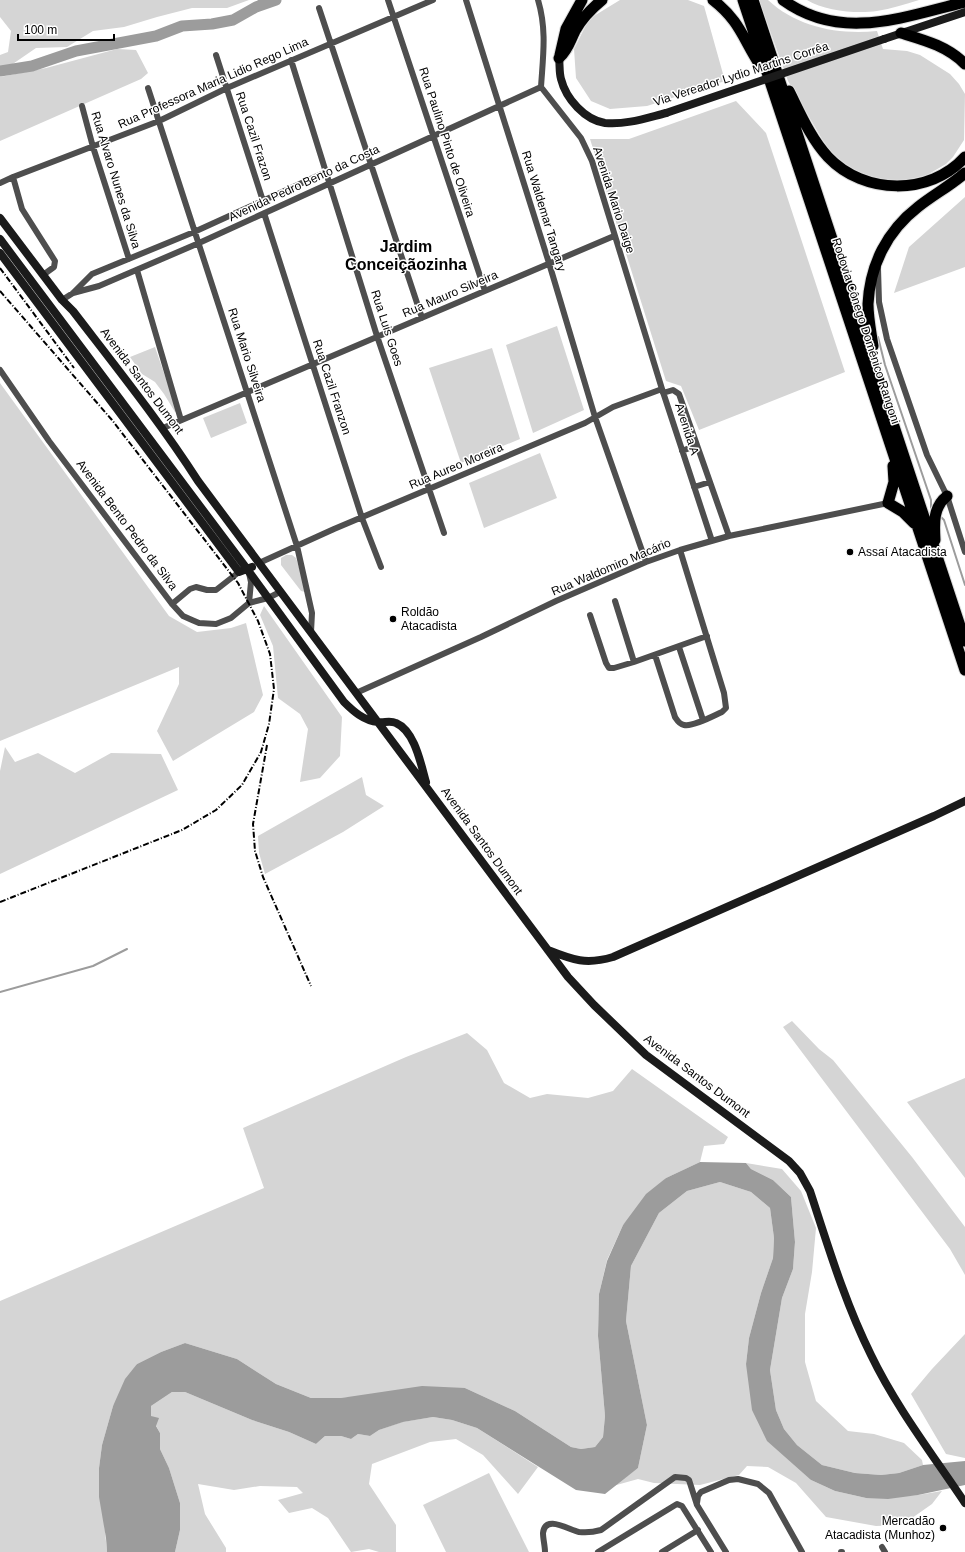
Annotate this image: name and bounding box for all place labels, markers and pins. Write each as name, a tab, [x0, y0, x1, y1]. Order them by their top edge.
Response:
place label: Assaí Atacadista	[858, 545, 947, 559]
marker: Assaí Atacadista	[845, 547, 855, 557]
place label: Roldão Atacadista	[401, 605, 457, 633]
marker: Roldão Atacadista	[388, 614, 398, 624]
place label: Mercadão Atacadista (Munhoz)	[825, 1514, 935, 1542]
marker: Mercadão Atacadista (Munhoz)	[938, 1523, 948, 1533]

